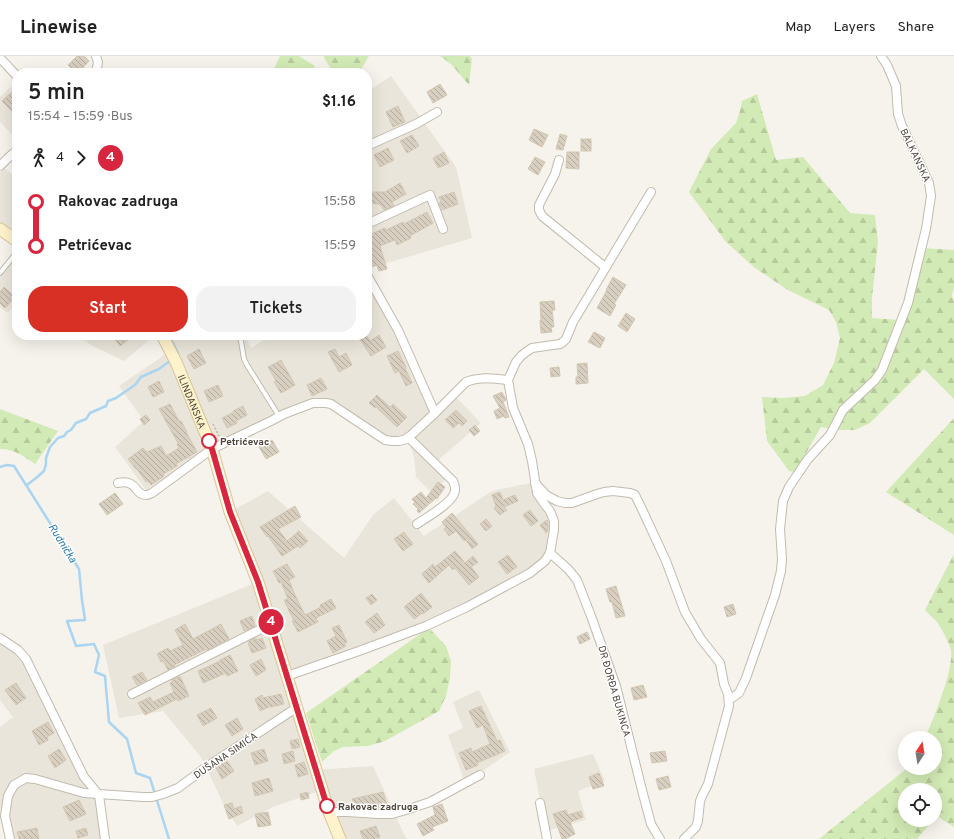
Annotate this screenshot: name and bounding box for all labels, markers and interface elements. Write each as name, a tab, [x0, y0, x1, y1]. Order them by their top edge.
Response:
text: Linewise	[20, 16, 97, 40]
text: Map	[785, 19, 811, 36]
text: Layers	[833, 19, 875, 36]
text: Share	[897, 19, 934, 36]
text: 5 min	[28, 80, 85, 107]
text: $1.16	[322, 93, 356, 112]
text: 15:54 – 15:59 · Bus	[28, 109, 133, 125]
street label: BALKANSKA	[896, 127, 933, 185]
icon: walk	[28, 147, 50, 169]
icon: forward	[70, 147, 92, 169]
text: 4	[106, 149, 115, 166]
text: 4	[56, 150, 64, 166]
text: Rakovac zadruga	[58, 193, 178, 212]
text: 15:58	[324, 194, 356, 210]
text: Petrićevac	[58, 237, 132, 256]
text: 15:59	[324, 238, 356, 254]
button: Start	[28, 286, 188, 332]
button: Tickets	[196, 286, 356, 332]
street label: ILINDANSKA	[174, 373, 208, 431]
marker: Petrićevac	[201, 433, 217, 449]
place label: Petrićevac	[220, 436, 269, 449]
water label: Rudnička	[45, 521, 80, 566]
line badge: 4	[258, 609, 284, 635]
text: 4	[267, 613, 276, 630]
street label: DR ĐORĐA BUKINCA	[594, 644, 633, 739]
street label: DUŠANA SIMIĆA	[191, 730, 260, 782]
north arrow	[898, 731, 942, 775]
map controls	[898, 731, 942, 827]
button: locate	[898, 783, 942, 827]
marker: Rakovac zadruga	[319, 798, 335, 814]
place label: Rakovac zadruga	[338, 801, 418, 814]

